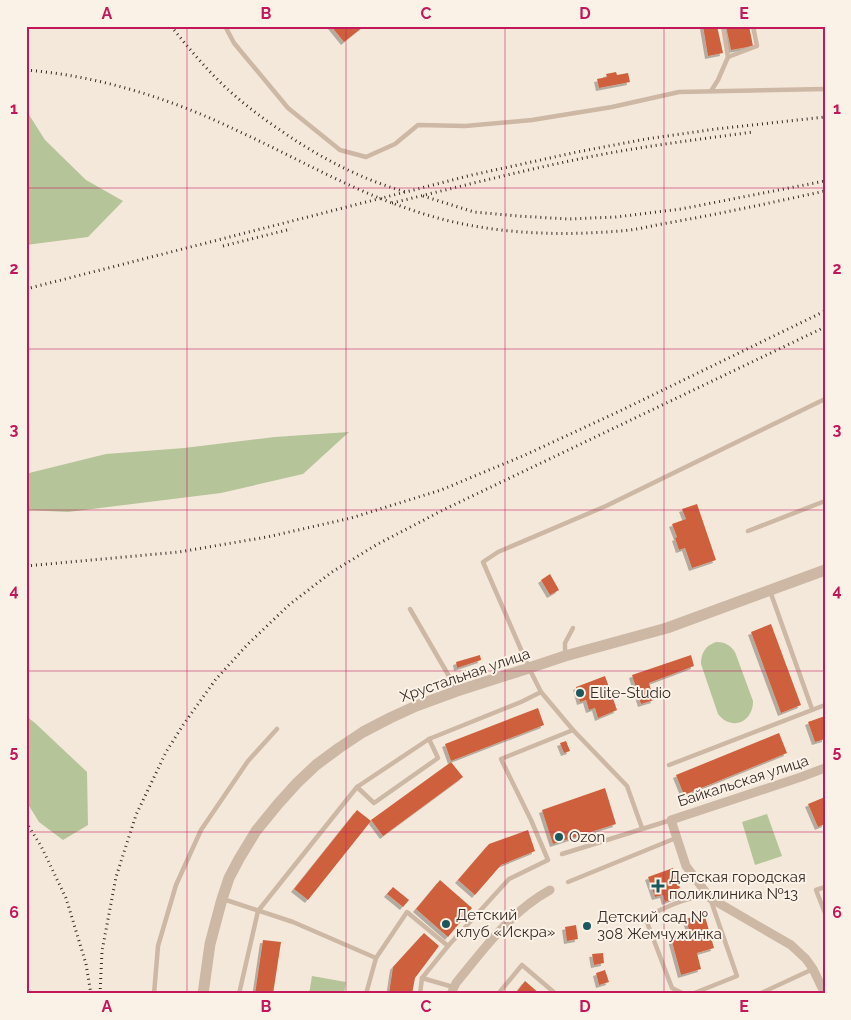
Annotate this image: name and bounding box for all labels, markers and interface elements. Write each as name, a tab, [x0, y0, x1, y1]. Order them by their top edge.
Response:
text: A	[102, 4, 113, 23]
text: B	[261, 4, 272, 23]
text: C	[421, 4, 432, 23]
text: D	[579, 4, 591, 23]
text: E	[739, 4, 749, 23]
text: 1	[10, 99, 18, 118]
text: 1	[833, 99, 841, 118]
text: 2	[9, 259, 19, 278]
text: 2	[832, 259, 842, 278]
text: 3	[10, 420, 19, 439]
text: 3	[833, 420, 842, 439]
text: 4	[9, 581, 19, 600]
text: 4	[832, 581, 842, 600]
street label: Хрустальная улица	[398, 644, 532, 706]
place label: Elite-Studio	[590, 684, 671, 702]
marker: Elite-Studio	[574, 687, 586, 699]
text: 5	[10, 742, 19, 761]
text: 5	[833, 742, 842, 761]
street label: Байкальская улица	[675, 751, 811, 811]
place label: Ozon	[569, 828, 605, 846]
marker: Ozon	[553, 831, 565, 843]
place label: Детская городская поликлиника №13	[669, 868, 806, 903]
marker: Детская городская поликлиника №13	[651, 879, 665, 893]
text: 6	[9, 903, 19, 922]
text: 6	[832, 903, 842, 922]
place label: Детский клуб «Искра»	[456, 906, 555, 941]
place label: Детский сад № 308 Жемчужинка	[597, 908, 722, 943]
marker: Детский клуб «Искра»	[440, 918, 452, 930]
marker: Детский сад № 308 Жемчужинка	[581, 920, 593, 932]
text: A	[102, 997, 113, 1016]
text: B	[261, 997, 272, 1016]
text: C	[421, 997, 432, 1016]
text: D	[579, 997, 591, 1016]
text: E	[739, 997, 749, 1016]

